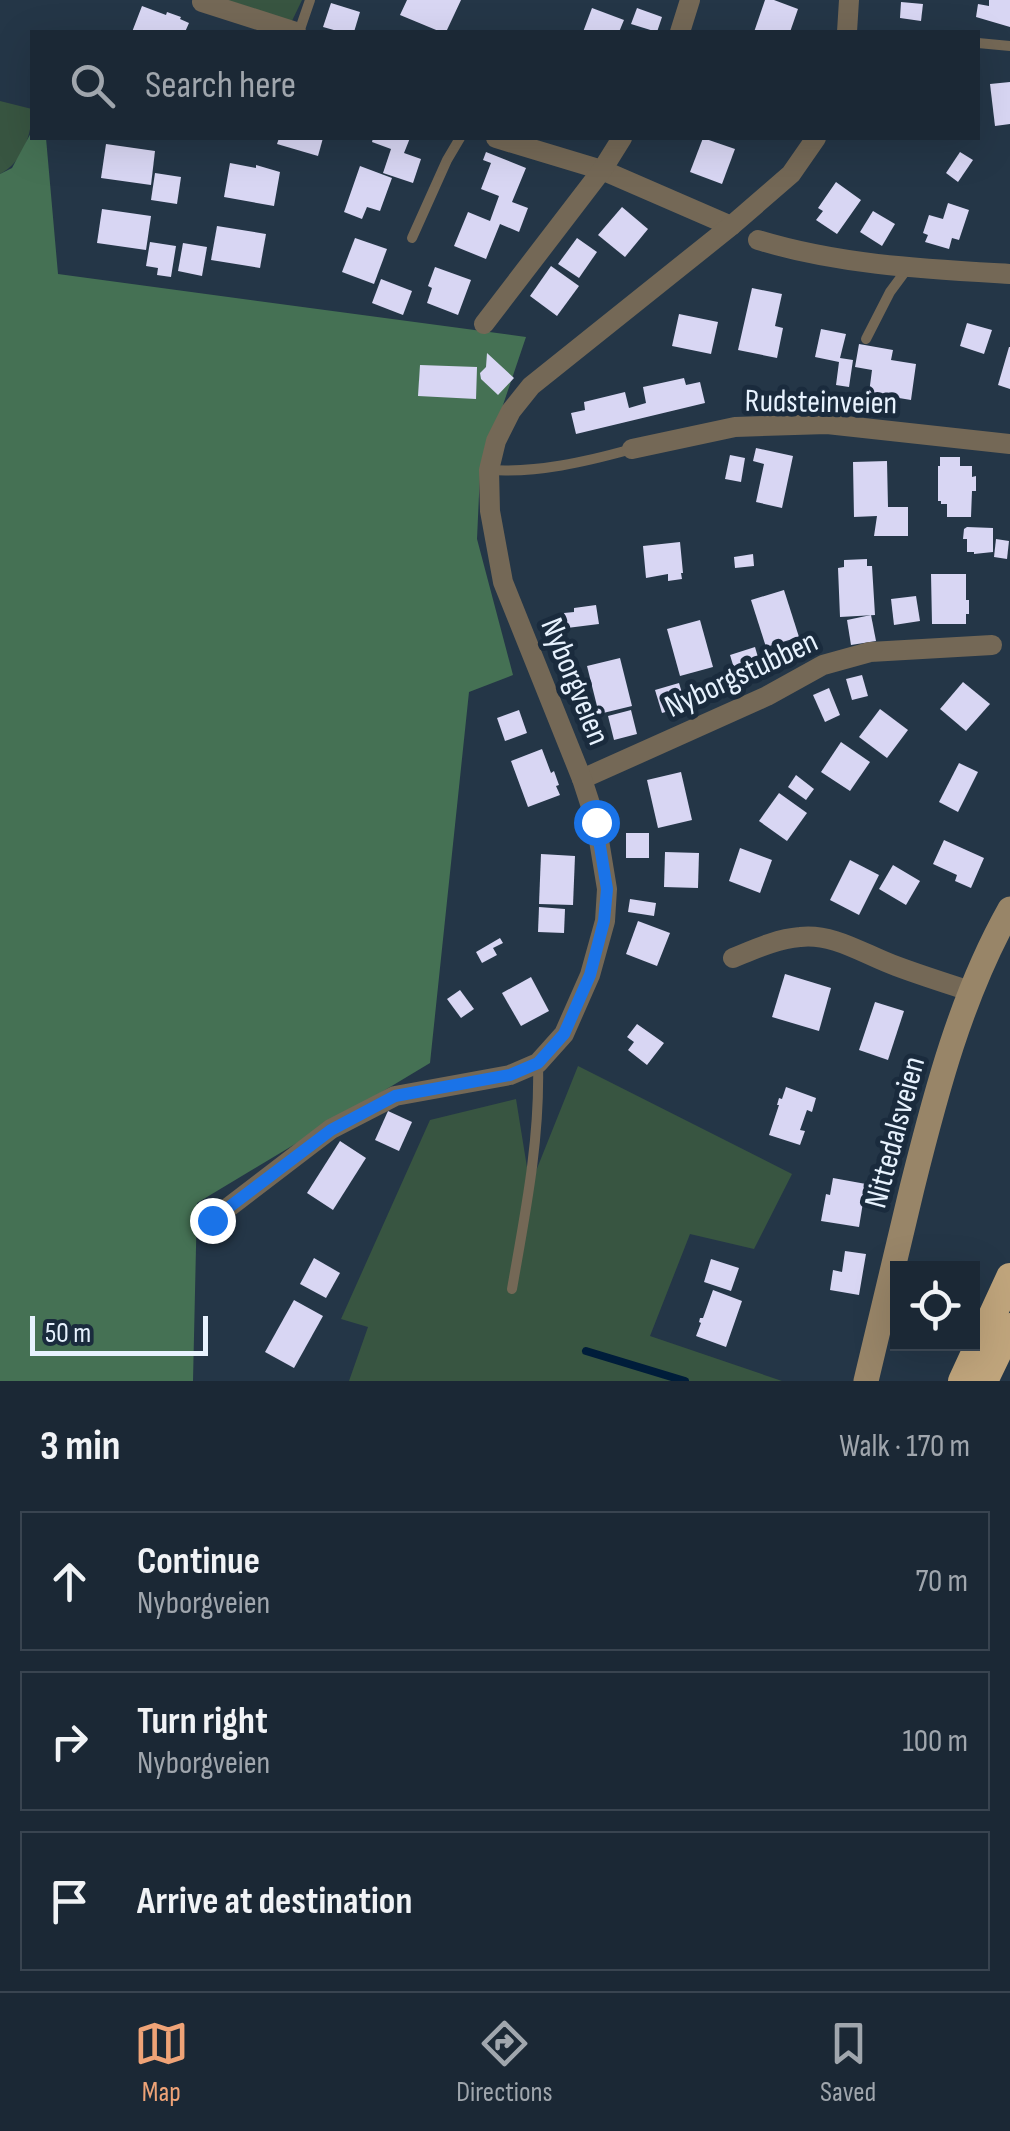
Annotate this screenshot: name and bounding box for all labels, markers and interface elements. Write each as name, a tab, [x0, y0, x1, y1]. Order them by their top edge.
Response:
search box	[30, 30, 980, 140]
icon: search	[65, 58, 120, 113]
text: Search here	[145, 63, 296, 108]
street label: Rudsteinveien	[744, 382, 898, 423]
street label: Nyborgveien	[532, 612, 618, 751]
street label: Nyborgstubben	[659, 622, 824, 727]
route start	[574, 800, 620, 846]
street label: Nittedalsveien	[857, 1053, 934, 1212]
route end	[190, 1198, 236, 1244]
map controls	[890, 1261, 980, 1351]
button: locate	[890, 1261, 980, 1351]
scale bar	[30, 1311, 208, 1356]
text: 50 m	[45, 1317, 91, 1350]
text: 3 min	[40, 1421, 120, 1472]
text: Walk · 170 m	[839, 1427, 970, 1466]
text: Continue	[137, 1539, 260, 1584]
icon: ahead	[42, 1554, 97, 1609]
text: 70 m	[915, 1562, 968, 1601]
text: Nyborgveien	[137, 1584, 270, 1623]
text: Turn right	[137, 1699, 268, 1744]
icon: right	[42, 1714, 97, 1769]
text: 100 m	[903, 1722, 968, 1761]
text: Nyborgveien	[137, 1744, 270, 1783]
icon: arrive	[42, 1874, 97, 1929]
text: Arrive at destination	[137, 1879, 412, 1924]
tab: Map	[134, 2016, 189, 2109]
tab: Directions	[456, 2016, 553, 2109]
tab: Saved	[820, 2016, 876, 2109]

